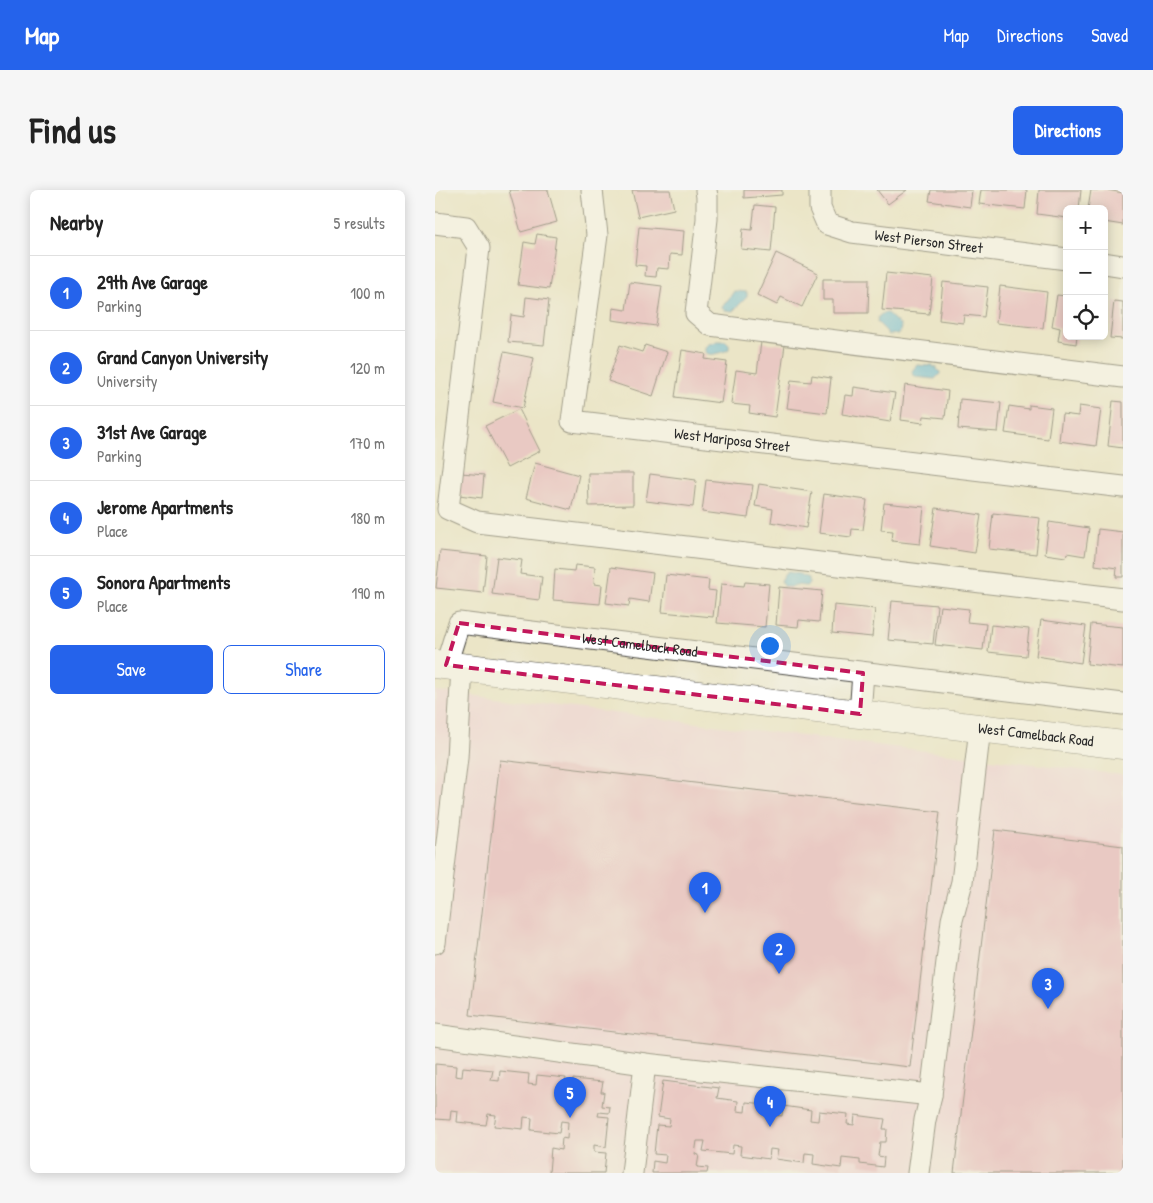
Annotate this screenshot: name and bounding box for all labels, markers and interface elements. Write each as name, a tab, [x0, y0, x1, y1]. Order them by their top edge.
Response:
text: Map	[25, 19, 59, 51]
text: Map	[944, 23, 969, 48]
text: Directions	[997, 23, 1063, 48]
text: Saved	[1091, 23, 1128, 48]
button: Directions	[1013, 106, 1123, 155]
text: Find us	[30, 107, 116, 154]
map controls	[1063, 205, 1108, 340]
button: +	[1063, 205, 1108, 250]
text: Nearby	[50, 208, 103, 237]
text: 5 results	[334, 212, 385, 234]
street label: West Pierson Street	[873, 224, 985, 258]
button: −	[1063, 250, 1108, 295]
text: 29th Ave Garage	[97, 269, 208, 295]
text: 1	[63, 282, 69, 304]
text: 100 m	[350, 282, 385, 304]
text: Parking	[97, 295, 142, 317]
button: locate	[1063, 295, 1108, 340]
text: Grand Canyon University	[97, 344, 268, 370]
text: 2	[62, 357, 70, 379]
text: 120 m	[350, 357, 385, 379]
text: University	[97, 370, 158, 392]
text: 31st Ave Garage	[97, 419, 207, 445]
street label: West Mariposa Street	[673, 422, 792, 457]
text: 3	[62, 432, 70, 454]
text: 170 m	[350, 432, 385, 454]
text: Parking	[97, 445, 142, 467]
text: Jerome Apartments	[97, 494, 233, 520]
text: 4	[63, 507, 69, 529]
text: 180 m	[351, 507, 385, 529]
text: Place	[97, 520, 128, 542]
text: Sonora Apartments	[97, 569, 230, 595]
text: 5	[63, 582, 69, 604]
text: 190 m	[352, 582, 385, 604]
text: Place	[97, 595, 128, 617]
street label: West Camelback Road	[581, 627, 699, 662]
your location	[757, 633, 783, 659]
button: Save	[50, 645, 213, 694]
button: Share	[223, 645, 385, 694]
street label: West Camelback Road	[977, 717, 1095, 751]
pin: 1	[689, 872, 721, 913]
pin: 2	[763, 933, 795, 974]
pin: 3	[1032, 968, 1064, 1009]
pin: 5	[554, 1077, 586, 1118]
pin: 4	[754, 1086, 786, 1127]

